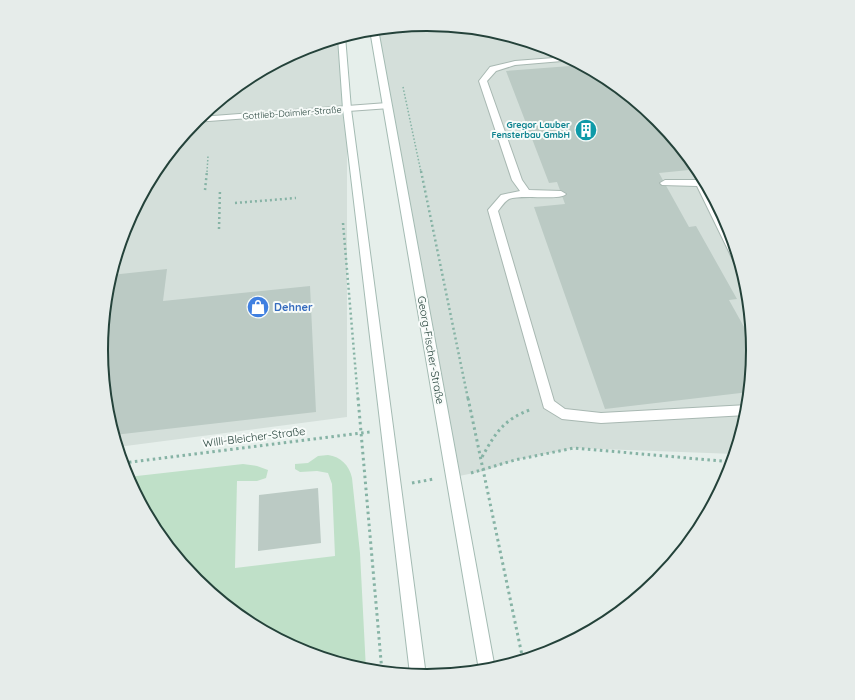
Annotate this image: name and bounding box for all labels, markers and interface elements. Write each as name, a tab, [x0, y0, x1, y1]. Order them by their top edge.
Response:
street label: Gottlieb-Daimler-Straße	[242, 104, 342, 121]
building icon: Gregor Lauber Fensterbau GmbH	[573, 117, 599, 143]
place label: Gregor Lauber Fensterbau GmbH	[492, 119, 570, 140]
shop icon: Dehner	[245, 294, 271, 320]
street label: Georg-Fischer-Straße	[415, 295, 447, 405]
place label: Dehner	[274, 300, 313, 314]
street label: Willi-Bleicher-Straße	[202, 424, 306, 450]

